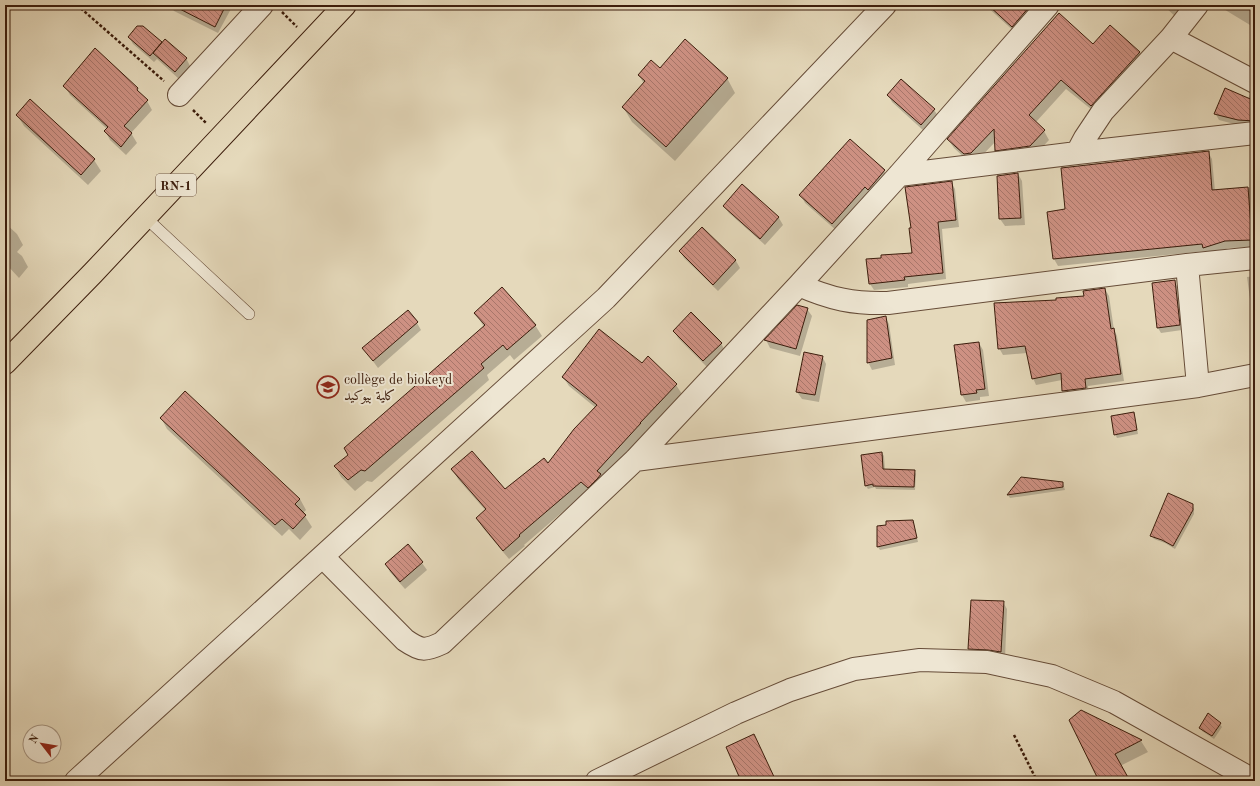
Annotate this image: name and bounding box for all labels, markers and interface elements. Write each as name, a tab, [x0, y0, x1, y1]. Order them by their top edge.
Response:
road number: RN-1	[156, 174, 196, 196]
place label: collège de biokeyd كلية بيوكيد	[344, 373, 452, 404]
school or university icon: collège de biokeyd كلية بيوكيد	[315, 374, 341, 400]
north arrow	[22, 724, 62, 764]
text: N	[28, 733, 42, 746]

